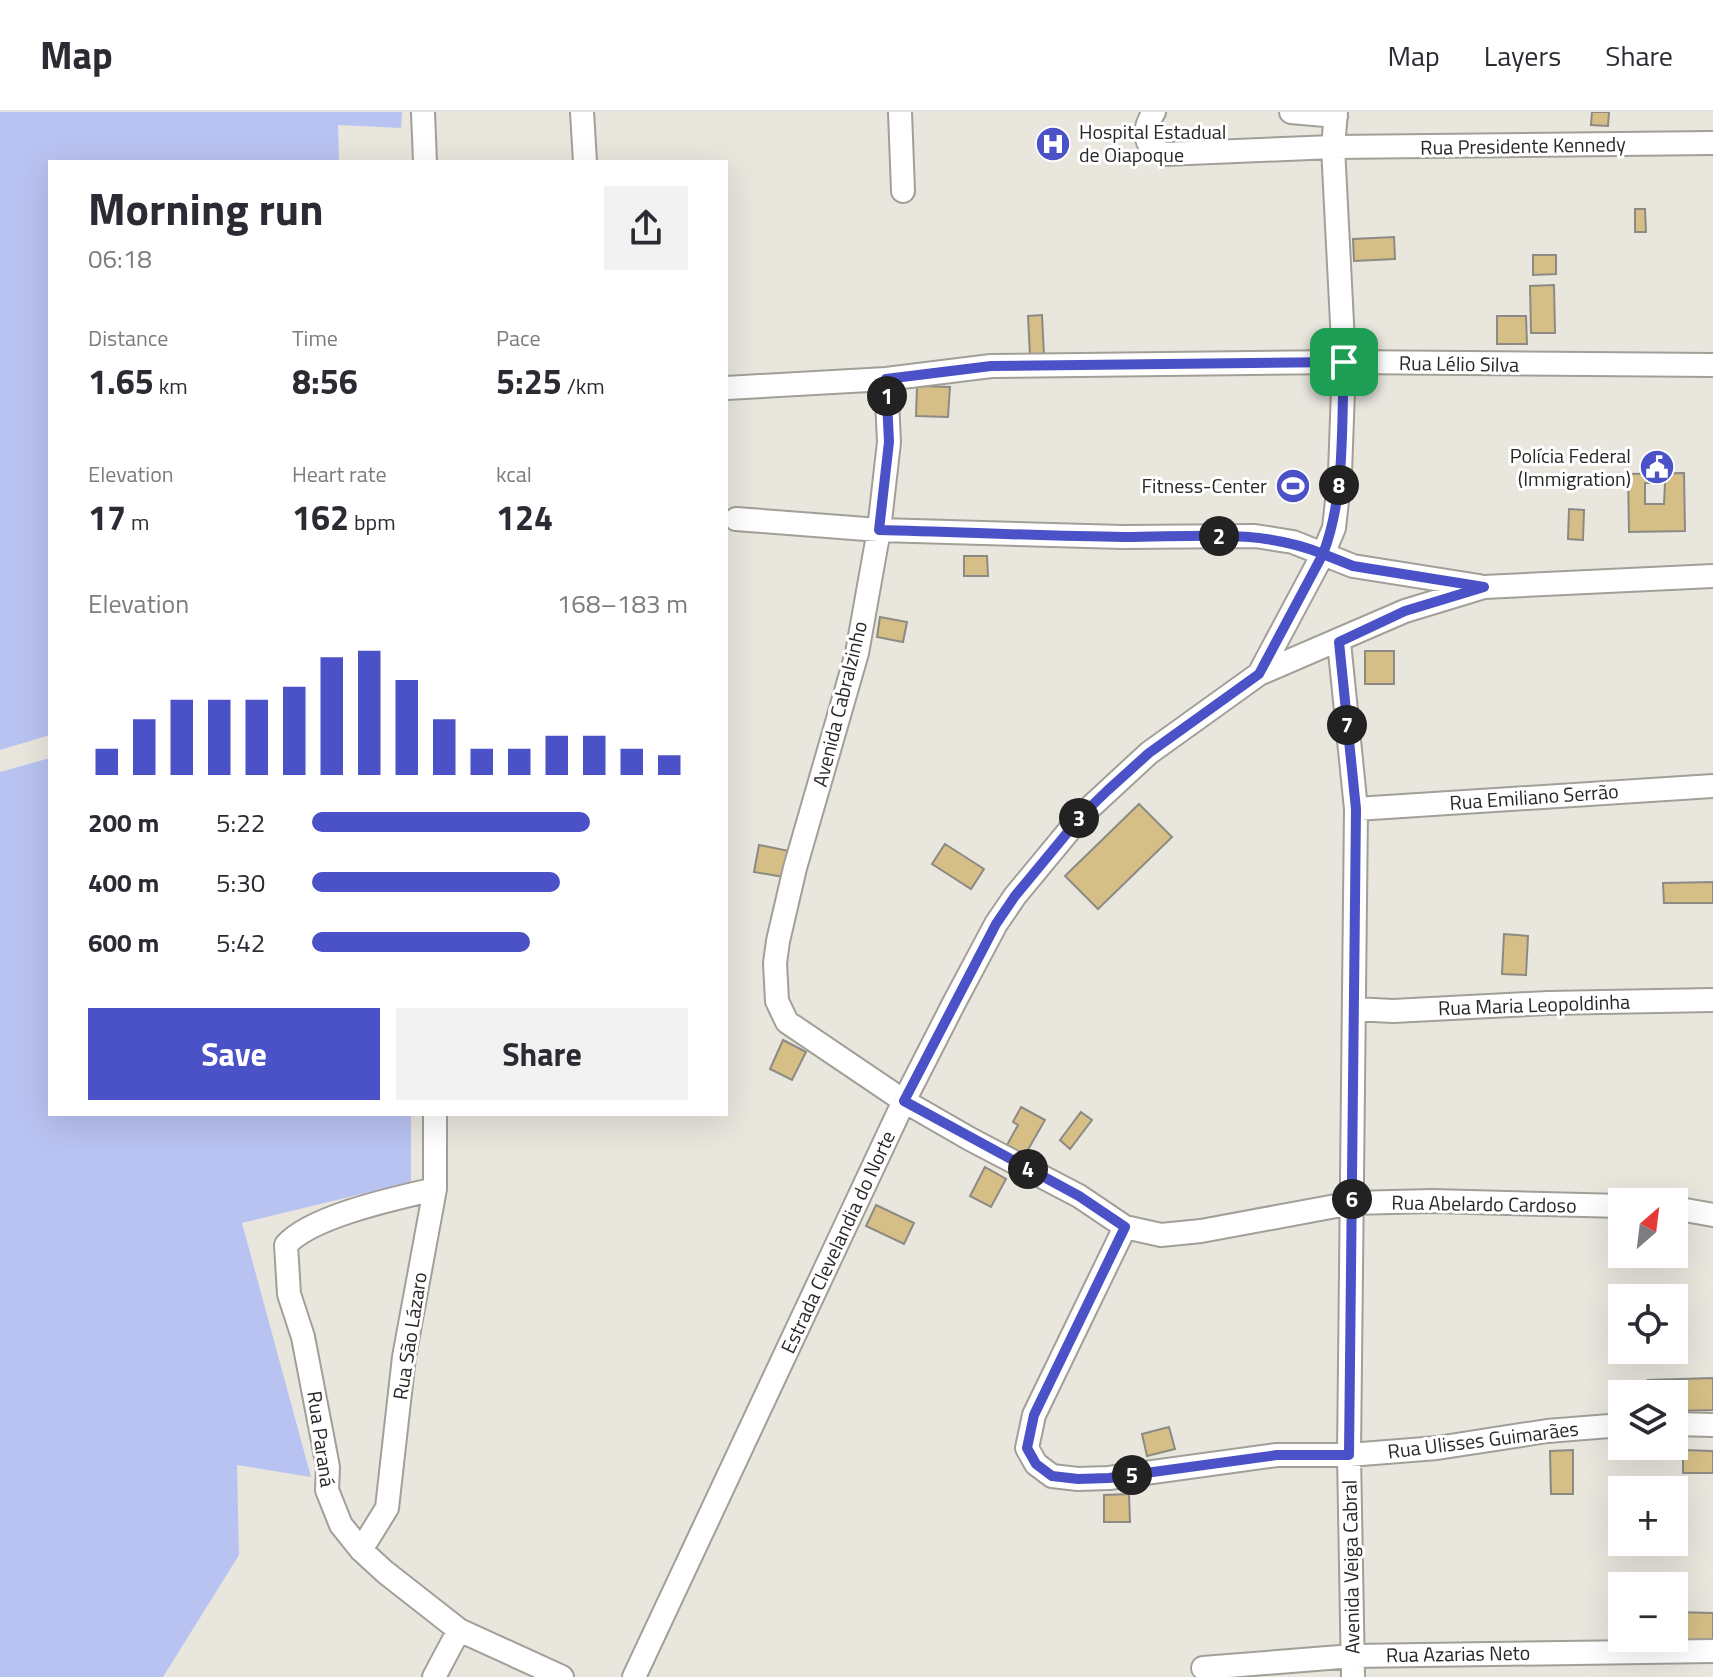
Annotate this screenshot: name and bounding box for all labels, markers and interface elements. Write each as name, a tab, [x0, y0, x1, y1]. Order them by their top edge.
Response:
text: Map	[40, 26, 113, 84]
text: Map	[1387, 34, 1440, 77]
text: Layers	[1484, 34, 1561, 77]
text: Share	[1605, 34, 1673, 77]
place label: Hospital Estadual de Oiapoque	[1079, 116, 1226, 170]
hospital icon: Hospital Estadual de Oiapoque	[1034, 125, 1072, 163]
street label: Rua Presidente Kennedy	[1420, 128, 1626, 163]
text: Morning run	[88, 175, 324, 242]
button: share	[604, 186, 688, 270]
text: 06:18	[88, 239, 152, 278]
text: Distance	[88, 321, 168, 355]
text: Time	[292, 321, 338, 355]
text: Pace	[496, 321, 541, 355]
pin	[1310, 328, 1378, 396]
icon: arrive	[1322, 340, 1366, 384]
street label: Rua Lélio Silva	[1399, 347, 1519, 380]
text: 1.65	[88, 355, 154, 407]
text: 8:56	[292, 355, 358, 407]
text: 5:25	[496, 355, 562, 407]
text: km	[154, 369, 188, 403]
text: /km	[562, 369, 605, 403]
pin: 1	[867, 376, 907, 416]
text: 1	[881, 379, 893, 413]
place label: Polícia Federal (Immigration)	[1510, 440, 1631, 494]
public building icon: Polícia Federal (Immigration)	[1638, 448, 1676, 486]
text: Elevation	[88, 457, 174, 491]
text: Heart rate	[292, 457, 387, 491]
text: kcal	[496, 457, 532, 491]
pin: 8	[1319, 465, 1359, 505]
sports icon: Fitness-Center	[1274, 467, 1312, 505]
text: 8	[1333, 468, 1345, 502]
place label: Fitness-Center	[1142, 470, 1267, 501]
text: 17	[88, 491, 126, 543]
text: 162	[292, 491, 349, 543]
text: 124	[496, 491, 553, 543]
text: m	[126, 505, 149, 539]
text: bpm	[349, 505, 396, 539]
pin: 2	[1199, 516, 1239, 556]
text: 2	[1213, 519, 1225, 553]
text: Elevation	[88, 584, 189, 623]
text: 168–183 m	[557, 584, 688, 623]
street label: Avenida Cabralzinho	[804, 618, 875, 790]
pin: 7	[1327, 705, 1367, 745]
text: 7	[1341, 708, 1353, 742]
street label: Rua Emiliano Serrão	[1448, 775, 1620, 818]
pin: 3	[1059, 798, 1099, 838]
text: 3	[1073, 801, 1085, 835]
text: 200 m	[88, 803, 159, 842]
text: 5:22	[216, 803, 265, 842]
text: 400 m	[88, 863, 159, 902]
text: 5:30	[216, 863, 265, 902]
text: 600 m	[88, 923, 159, 962]
text: 5:42	[216, 923, 265, 962]
street label: Rua Maria Leopoldinha	[1437, 986, 1631, 1023]
button: Save	[88, 1008, 380, 1100]
button: Share	[396, 1008, 688, 1100]
street label: Estrada Clevelandia do Norte	[772, 1125, 903, 1358]
pin: 4	[1008, 1149, 1048, 1189]
text: 4	[1022, 1152, 1034, 1186]
pin: 6	[1332, 1179, 1372, 1219]
text: 6	[1346, 1182, 1358, 1216]
street label: Rua Abelardo Cardoso	[1391, 1186, 1577, 1221]
north arrow	[1608, 1188, 1688, 1268]
map controls	[1608, 1188, 1688, 1652]
street label: Rua São Lázaro	[384, 1270, 435, 1402]
button: locate	[1608, 1284, 1688, 1364]
button: layers	[1608, 1380, 1688, 1460]
street label: Rua Paraná	[299, 1389, 344, 1489]
street label: Rua Ulisses Guimarães	[1386, 1412, 1580, 1467]
pin: 5	[1112, 1455, 1152, 1495]
text: 5	[1126, 1458, 1138, 1492]
button: +	[1608, 1476, 1688, 1556]
street label: Avenida Veiga Cabral	[1333, 1480, 1368, 1654]
button: −	[1608, 1572, 1688, 1652]
street label: Rua Azarias Neto	[1386, 1637, 1530, 1670]

